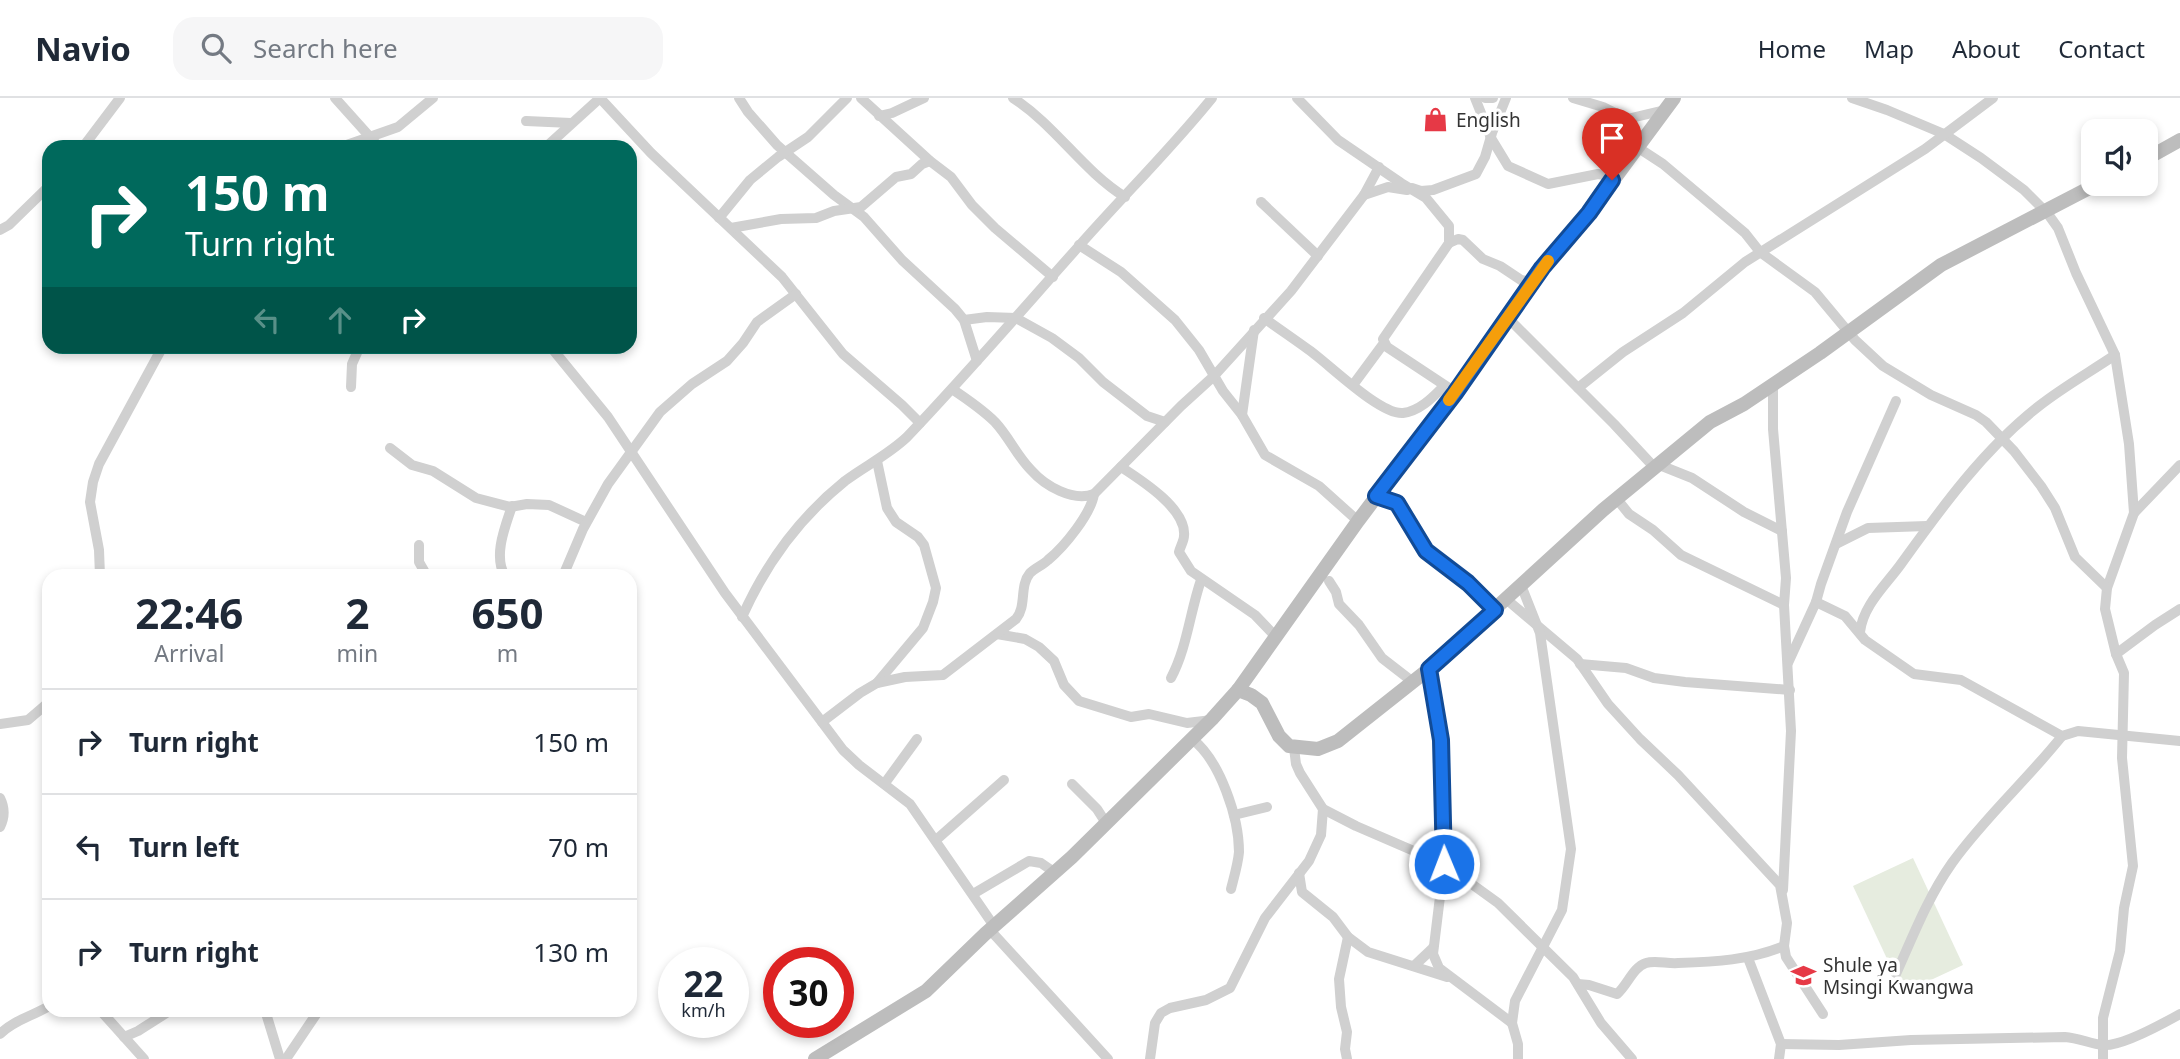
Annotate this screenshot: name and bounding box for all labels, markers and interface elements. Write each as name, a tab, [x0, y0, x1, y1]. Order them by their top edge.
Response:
search box	[173, 17, 663, 80]
text: Navio	[35, 26, 131, 71]
icon: search	[197, 29, 235, 67]
text: Search here	[253, 30, 398, 66]
text: Home	[1758, 32, 1826, 65]
text: Map	[1864, 32, 1914, 65]
text: About	[1952, 32, 2020, 65]
text: Contact	[2058, 32, 2145, 65]
shop icon: English	[1422, 106, 1450, 134]
place label: English	[1456, 107, 1521, 133]
pin	[1582, 108, 1642, 180]
icon: arrive	[1593, 119, 1631, 157]
map controls	[2081, 119, 2158, 196]
button: sound	[2081, 119, 2158, 196]
text: 150 m	[185, 159, 330, 225]
icon: right	[70, 168, 161, 259]
text: Turn right	[185, 222, 335, 265]
icon: left	[248, 301, 286, 339]
icon: ahead	[321, 301, 359, 339]
icon: right	[394, 301, 432, 339]
text: 22:46	[135, 584, 243, 641]
text: 2	[345, 584, 369, 641]
text: 650	[472, 584, 544, 641]
text: Arrival	[154, 637, 224, 669]
text: min	[337, 637, 378, 669]
text: m	[497, 637, 518, 669]
icon: right	[70, 723, 108, 761]
text: Turn right	[129, 724, 259, 760]
text: 150 m	[533, 724, 609, 760]
position arrow	[1407, 827, 1481, 901]
icon: left	[70, 828, 108, 866]
text: Turn left	[129, 829, 240, 865]
text: 70 m	[548, 829, 609, 865]
icon: right	[70, 933, 108, 971]
text: Turn right	[129, 934, 259, 970]
text: 130 m	[533, 934, 609, 970]
speed limit sign: 30	[763, 947, 854, 1038]
place label: Shule ya Msingi Kwangwa	[1823, 952, 1974, 1000]
text: 22	[683, 960, 724, 1007]
school or university icon: Shule ya Msingi Kwangwa	[1789, 962, 1817, 990]
text: km/h	[681, 998, 726, 1022]

